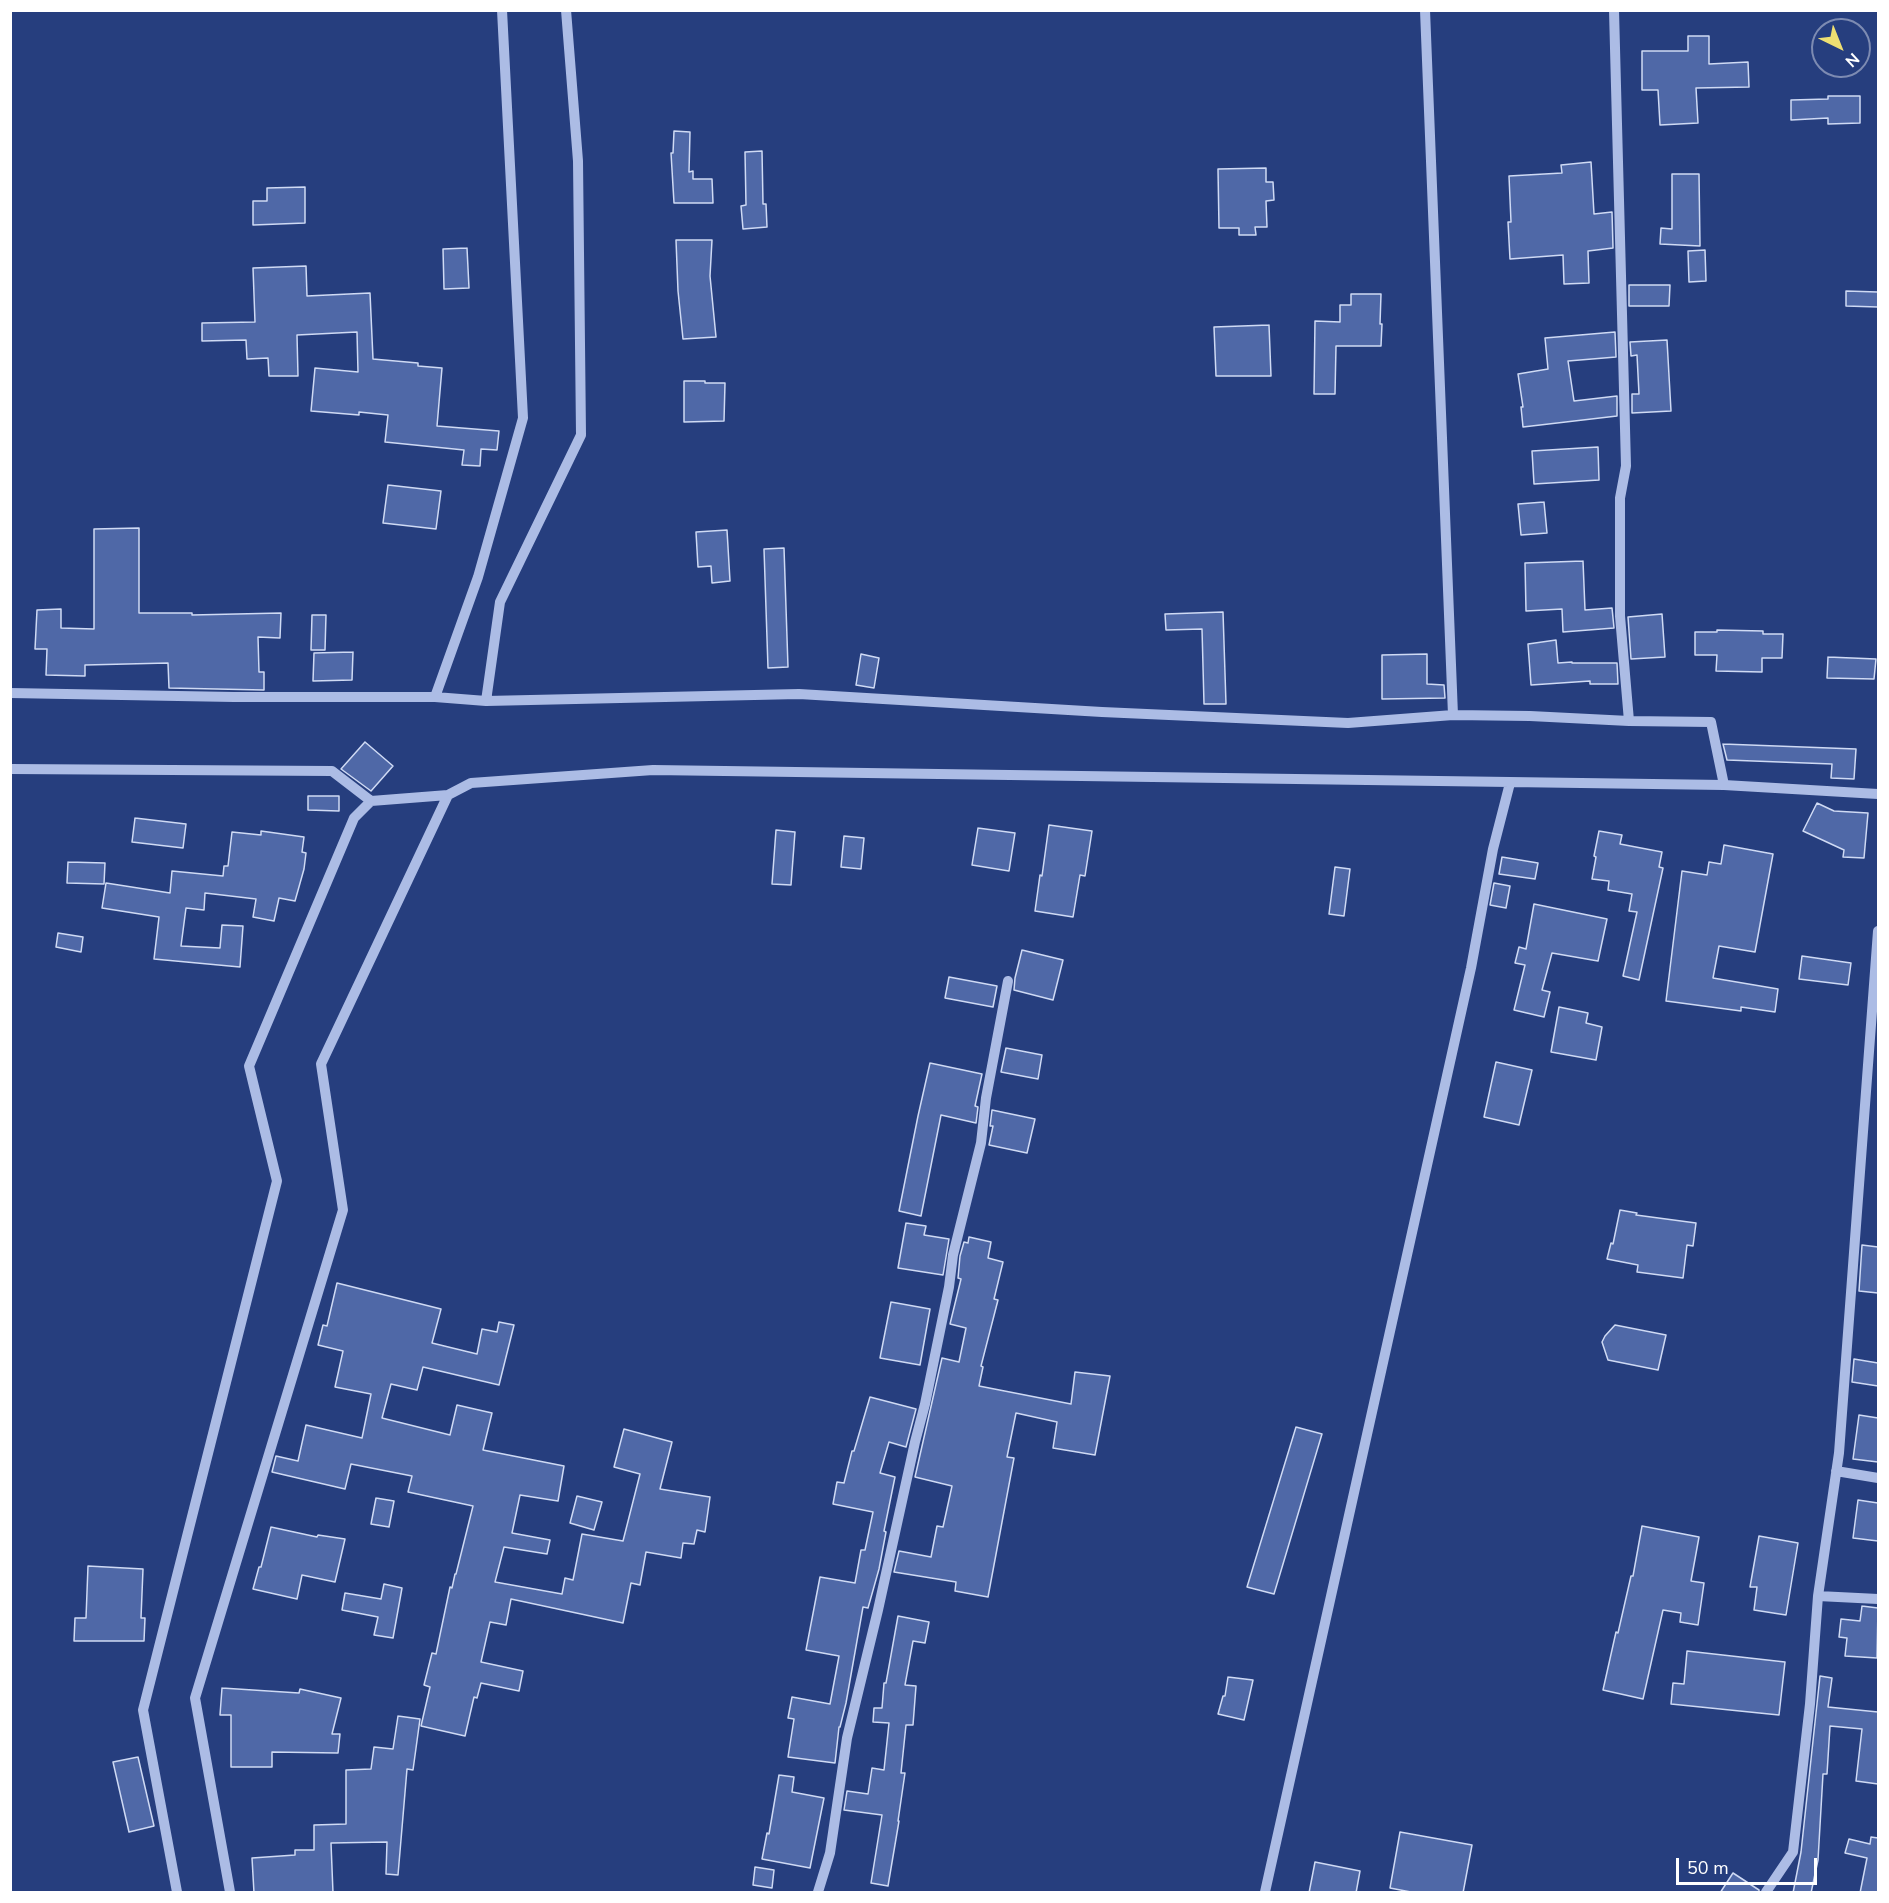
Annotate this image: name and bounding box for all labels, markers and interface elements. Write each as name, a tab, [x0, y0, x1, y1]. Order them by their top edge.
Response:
north arrow	[1811, 18, 1871, 78]
text: N	[1840, 48, 1864, 72]
scale bar	[1679, 1846, 1820, 1884]
text: 50 m	[1687, 1856, 1729, 1880]

